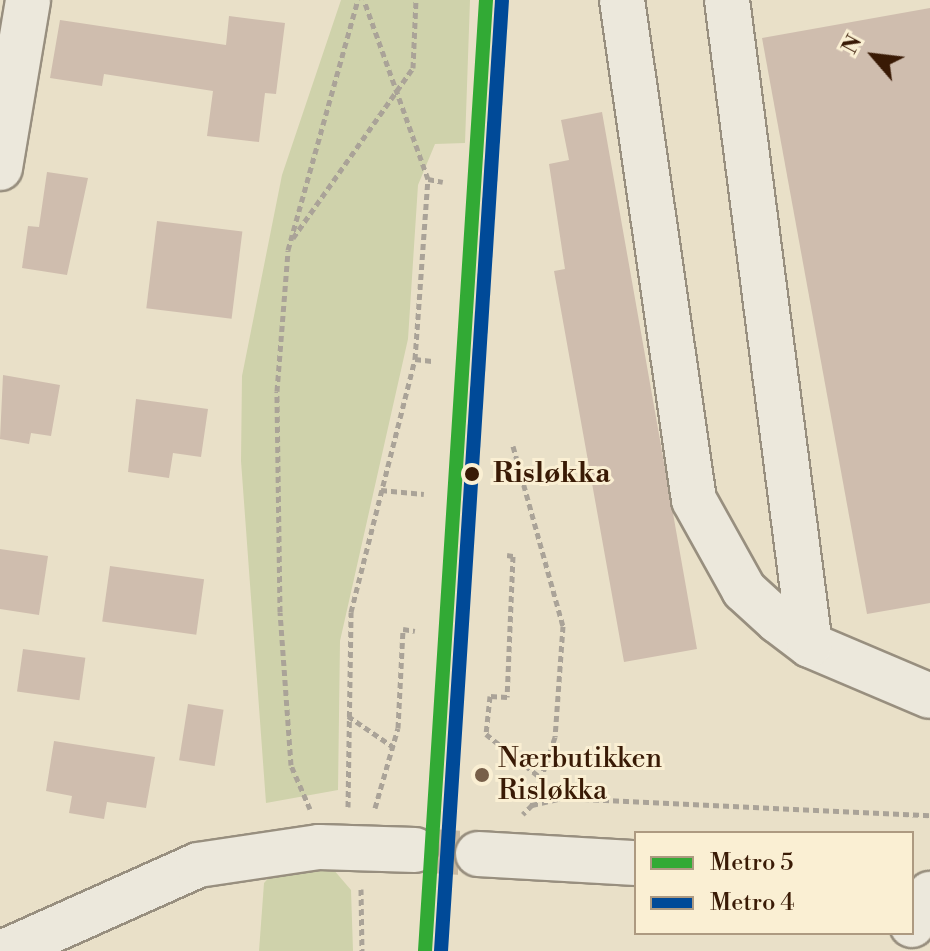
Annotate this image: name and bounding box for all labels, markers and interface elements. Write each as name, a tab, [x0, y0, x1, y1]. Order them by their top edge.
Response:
north arrow	[834, 16, 914, 96]
text: N	[836, 30, 868, 59]
place label: Risløkka	[493, 457, 610, 491]
marker: Risløkka	[458, 460, 486, 488]
place label: Nærbutikken Risløkka	[498, 742, 662, 808]
marker: Nærbutikken Risløkka	[473, 766, 491, 784]
legend	[634, 831, 914, 935]
text: Metro 5	[710, 848, 794, 878]
text: Metro 4	[710, 888, 795, 918]

